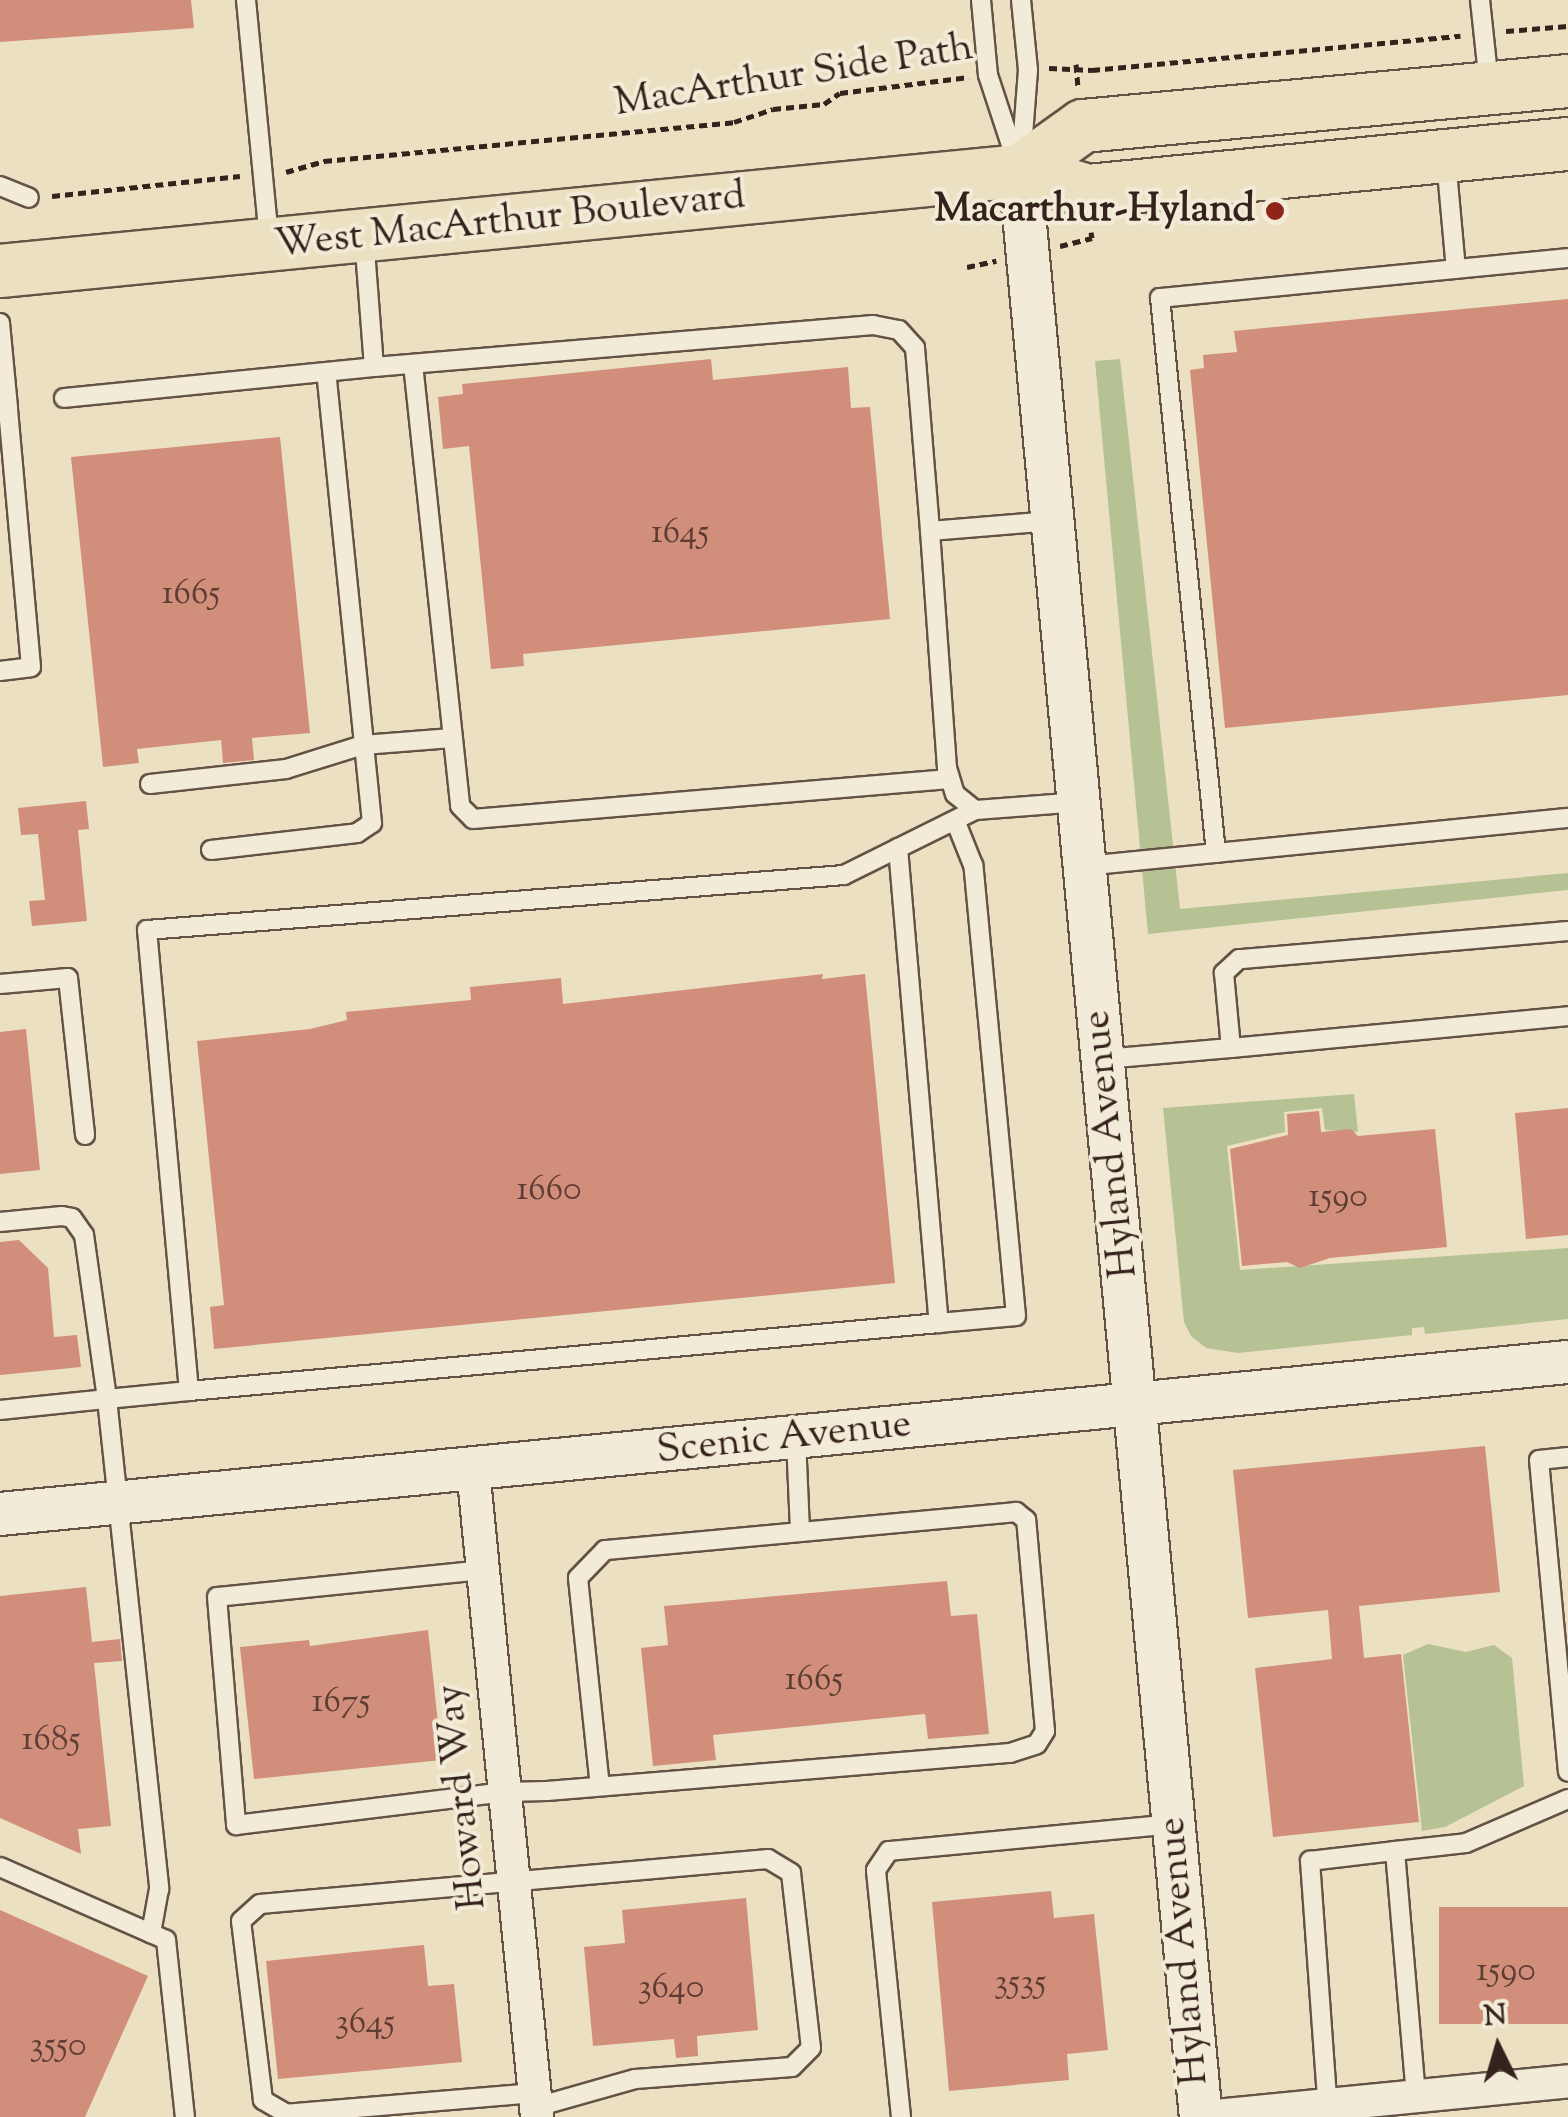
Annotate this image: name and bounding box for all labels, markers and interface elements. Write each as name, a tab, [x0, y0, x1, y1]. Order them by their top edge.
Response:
street label: MacArthur Side Path	[611, 25, 977, 129]
street label: West MacArthur Boulevard	[272, 173, 748, 271]
place label: Macarthur-Hyland	[934, 187, 1255, 235]
marker: Macarthur-Hyland	[1264, 200, 1286, 222]
house number: 1645	[651, 513, 709, 555]
house number: 1665	[162, 574, 220, 616]
street label: Hyland Avenue	[1074, 1008, 1150, 1280]
house number: 1660	[516, 1170, 582, 1212]
house number: 1590	[1308, 1177, 1368, 1219]
street label: Scenic Avenue	[654, 1402, 914, 1476]
house number: 1665	[785, 1660, 843, 1702]
house number: 1675	[312, 1682, 370, 1724]
street label: Howard Way	[427, 1682, 499, 1912]
house number: 1685	[22, 1720, 80, 1762]
street label: Hyland Avenue	[1149, 1815, 1221, 2087]
house number: 1590	[1476, 1951, 1536, 1993]
house number: 3535	[994, 1963, 1046, 2005]
house number: 3640	[638, 1968, 704, 2010]
text: N	[1482, 1996, 1508, 2038]
north arrow	[1448, 1997, 1548, 2097]
house number: 3645	[335, 2003, 395, 2045]
house number: 3550	[30, 2026, 86, 2068]

